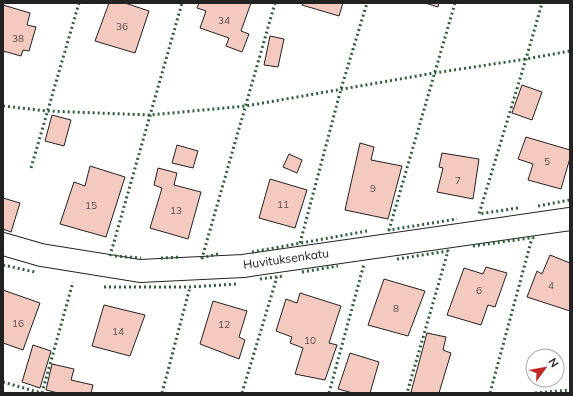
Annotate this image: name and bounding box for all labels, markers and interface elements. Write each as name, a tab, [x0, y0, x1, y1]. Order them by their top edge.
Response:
house number: 34	[218, 14, 230, 27]
house number: 36	[116, 20, 128, 33]
house number: 38	[12, 32, 24, 45]
house number: 5	[544, 155, 550, 168]
house number: 7	[455, 174, 461, 187]
house number: 9	[370, 182, 376, 195]
house number: 11	[277, 198, 289, 211]
house number: 15	[85, 199, 97, 212]
house number: 13	[170, 204, 182, 217]
street label: Huvituksenkatu	[242, 245, 330, 272]
house number: 4	[548, 279, 554, 292]
house number: 6	[476, 284, 482, 297]
house number: 8	[393, 302, 399, 315]
house number: 16	[12, 317, 24, 330]
house number: 12	[218, 318, 230, 331]
house number: 14	[112, 325, 124, 338]
house number: 10	[304, 334, 316, 347]
north arrow	[525, 348, 565, 388]
text: N	[545, 355, 562, 370]

